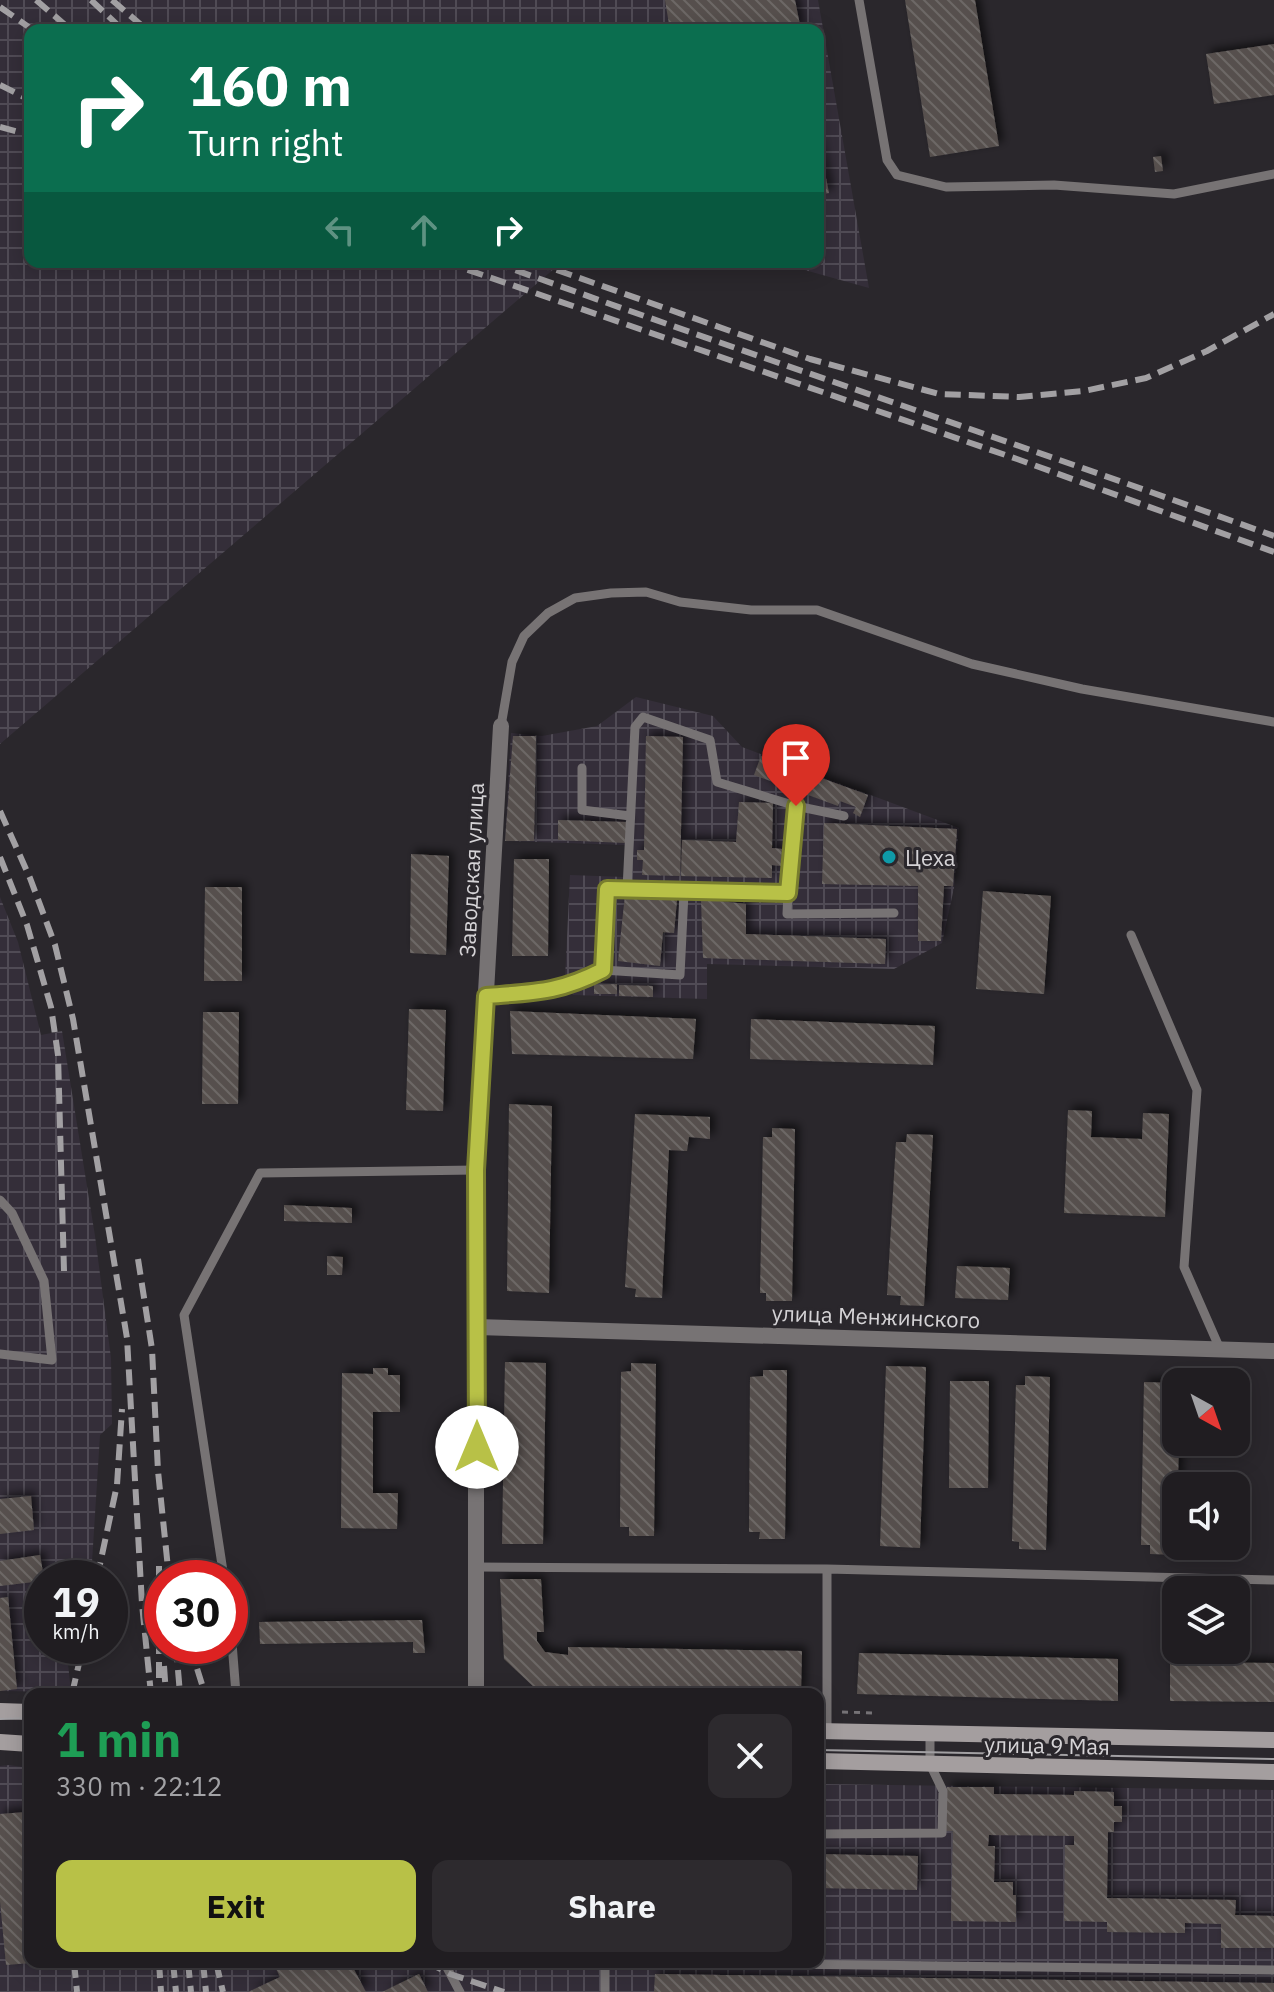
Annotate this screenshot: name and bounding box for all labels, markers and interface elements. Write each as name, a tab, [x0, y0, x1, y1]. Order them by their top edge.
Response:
text: 160 m	[188, 49, 352, 121]
icon: right	[56, 56, 160, 160]
text: Turn right	[188, 119, 344, 166]
icon: left	[318, 208, 362, 252]
icon: ahead	[402, 208, 446, 252]
icon: right	[486, 208, 530, 252]
pin	[762, 724, 830, 806]
icon: arrive	[774, 736, 818, 780]
street label: Заводская улица	[452, 782, 490, 958]
place label: Цеха	[905, 843, 956, 872]
marker: Цеха	[880, 848, 898, 866]
street label: улица Менжинского	[771, 1298, 981, 1334]
north arrow	[1162, 1368, 1250, 1456]
map controls	[1162, 1368, 1250, 1664]
position arrow	[435, 1405, 519, 1489]
button: sound	[1162, 1472, 1250, 1560]
speed limit sign: 30	[144, 1560, 248, 1664]
text: 19	[52, 1576, 100, 1628]
button: layers	[1162, 1576, 1250, 1664]
text: km/h	[52, 1618, 100, 1645]
text: 1 min	[56, 1708, 181, 1770]
button: close	[708, 1714, 792, 1798]
street label: улица 9 Мая	[984, 1729, 1110, 1761]
text: 330 m · 22:12	[56, 1769, 222, 1803]
button: Exit	[56, 1860, 416, 1952]
button: Share	[432, 1860, 792, 1952]

